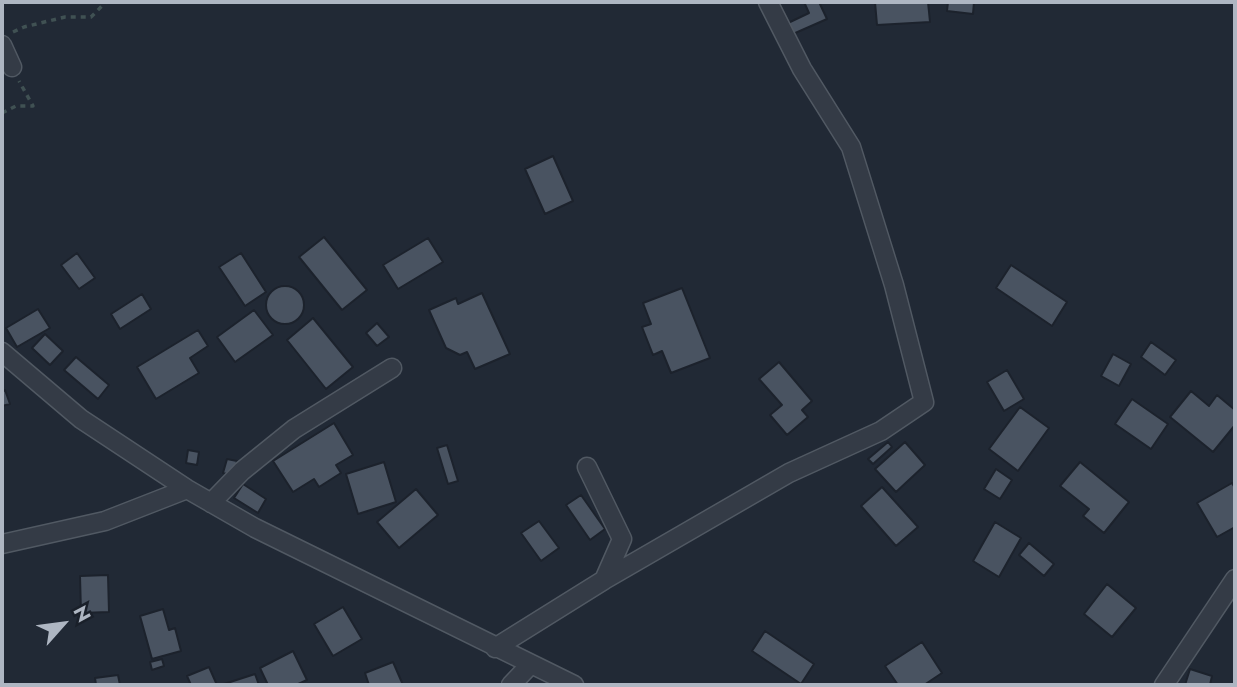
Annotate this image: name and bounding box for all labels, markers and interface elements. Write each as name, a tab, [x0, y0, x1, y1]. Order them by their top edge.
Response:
north arrow	[28, 589, 98, 659]
text: N	[67, 601, 97, 627]

